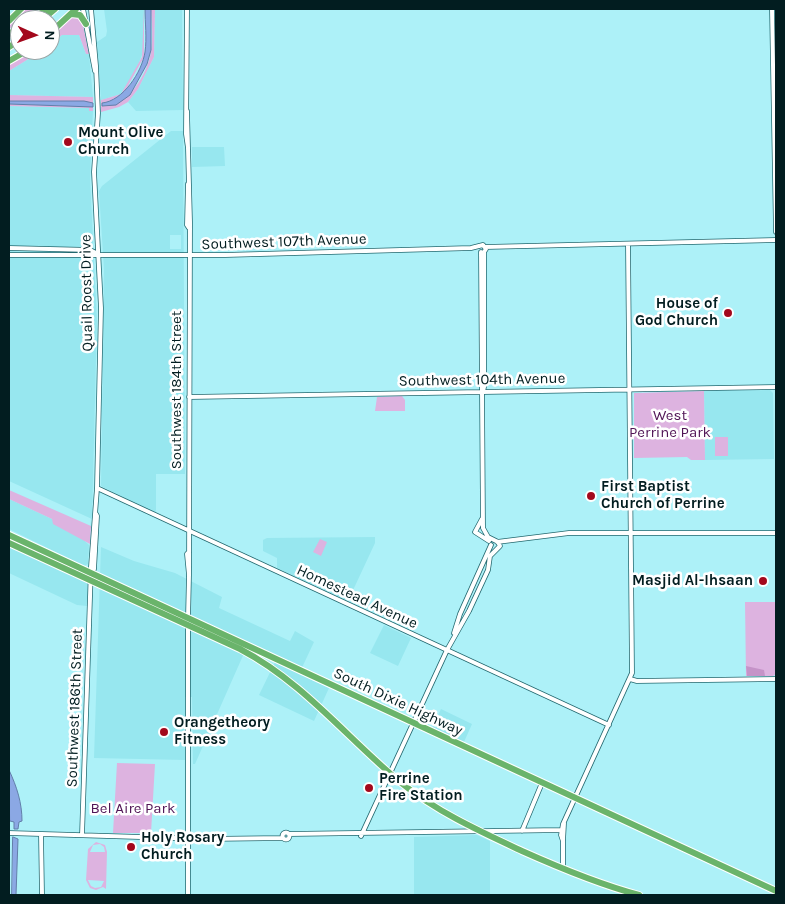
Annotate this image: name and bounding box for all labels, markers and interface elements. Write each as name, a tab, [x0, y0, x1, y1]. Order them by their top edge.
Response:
north arrow	[10, 10, 60, 60]
text: N	[41, 30, 58, 41]
place label: Mount Olive Church	[78, 124, 164, 159]
marker: Mount Olive Church	[62, 136, 74, 148]
street label: Southwest 107th Avenue	[201, 230, 367, 254]
street label: Quail Roost Drive	[77, 234, 97, 352]
place label: House of God Church	[635, 295, 718, 330]
marker: House of God Church	[722, 307, 734, 319]
street label: Southwest 184th Street	[168, 311, 186, 469]
street label: Southwest 104th Avenue	[399, 370, 565, 390]
park label: West Perrine Park	[629, 407, 711, 442]
place label: First Baptist Church of Perrine	[601, 478, 725, 513]
marker: First Baptist Church of Perrine	[585, 490, 597, 502]
street label: Homestead Avenue	[294, 561, 420, 633]
place label: Masjid Al-Ihsaan	[632, 572, 753, 590]
marker: Masjid Al-Ihsaan	[757, 575, 769, 587]
street label: Southwest 186th Street	[63, 628, 87, 788]
street label: South Dixie Highway	[331, 664, 465, 740]
place label: Orangetheory Fitness	[174, 714, 270, 749]
marker: Orangetheory Fitness	[158, 726, 170, 738]
place label: Perrine Fire Station	[379, 770, 463, 805]
marker: Perrine Fire Station	[363, 782, 375, 794]
park label: Bel Aire Park	[91, 800, 175, 818]
place label: Holy Rosary Church	[141, 829, 224, 864]
marker: Holy Rosary Church	[125, 841, 137, 853]

